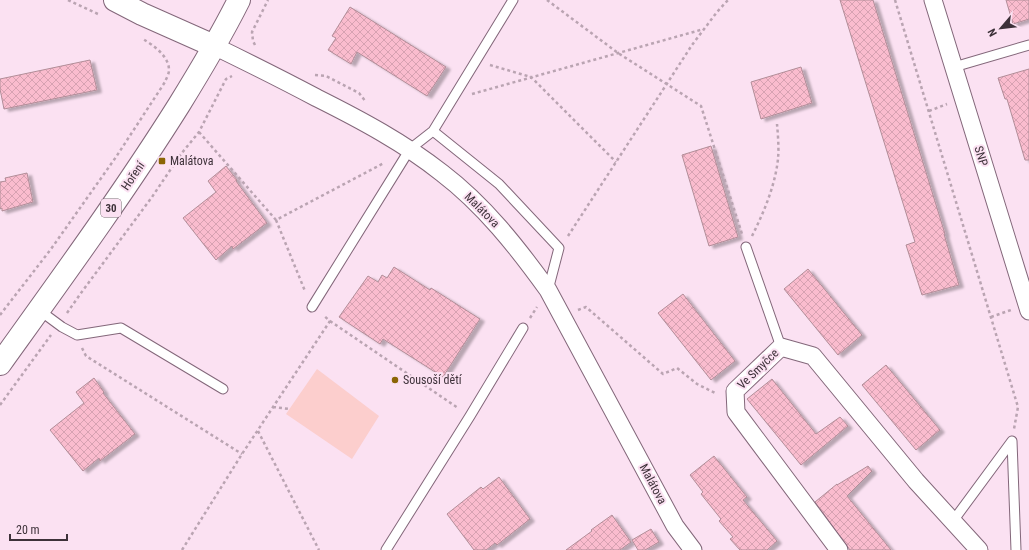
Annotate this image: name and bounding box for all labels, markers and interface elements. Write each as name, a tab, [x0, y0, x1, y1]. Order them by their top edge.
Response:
north arrow	[981, 8, 1021, 48]
text: N	[985, 26, 1000, 38]
street label: SNP	[971, 144, 991, 168]
place label: Malátova	[170, 154, 214, 168]
marker: Malátova	[157, 156, 167, 166]
street label: Hoření	[118, 158, 148, 193]
street label: Malátova	[462, 190, 502, 230]
road number: 30	[101, 199, 121, 217]
street label: Ve Smyčce	[735, 346, 782, 392]
place label: Sousoší dětí	[403, 373, 463, 387]
marker: Sousoší dětí	[390, 375, 400, 385]
street label: Malátova	[637, 462, 670, 507]
scale bar	[10, 516, 67, 542]
text: 20 m	[16, 523, 40, 537]

